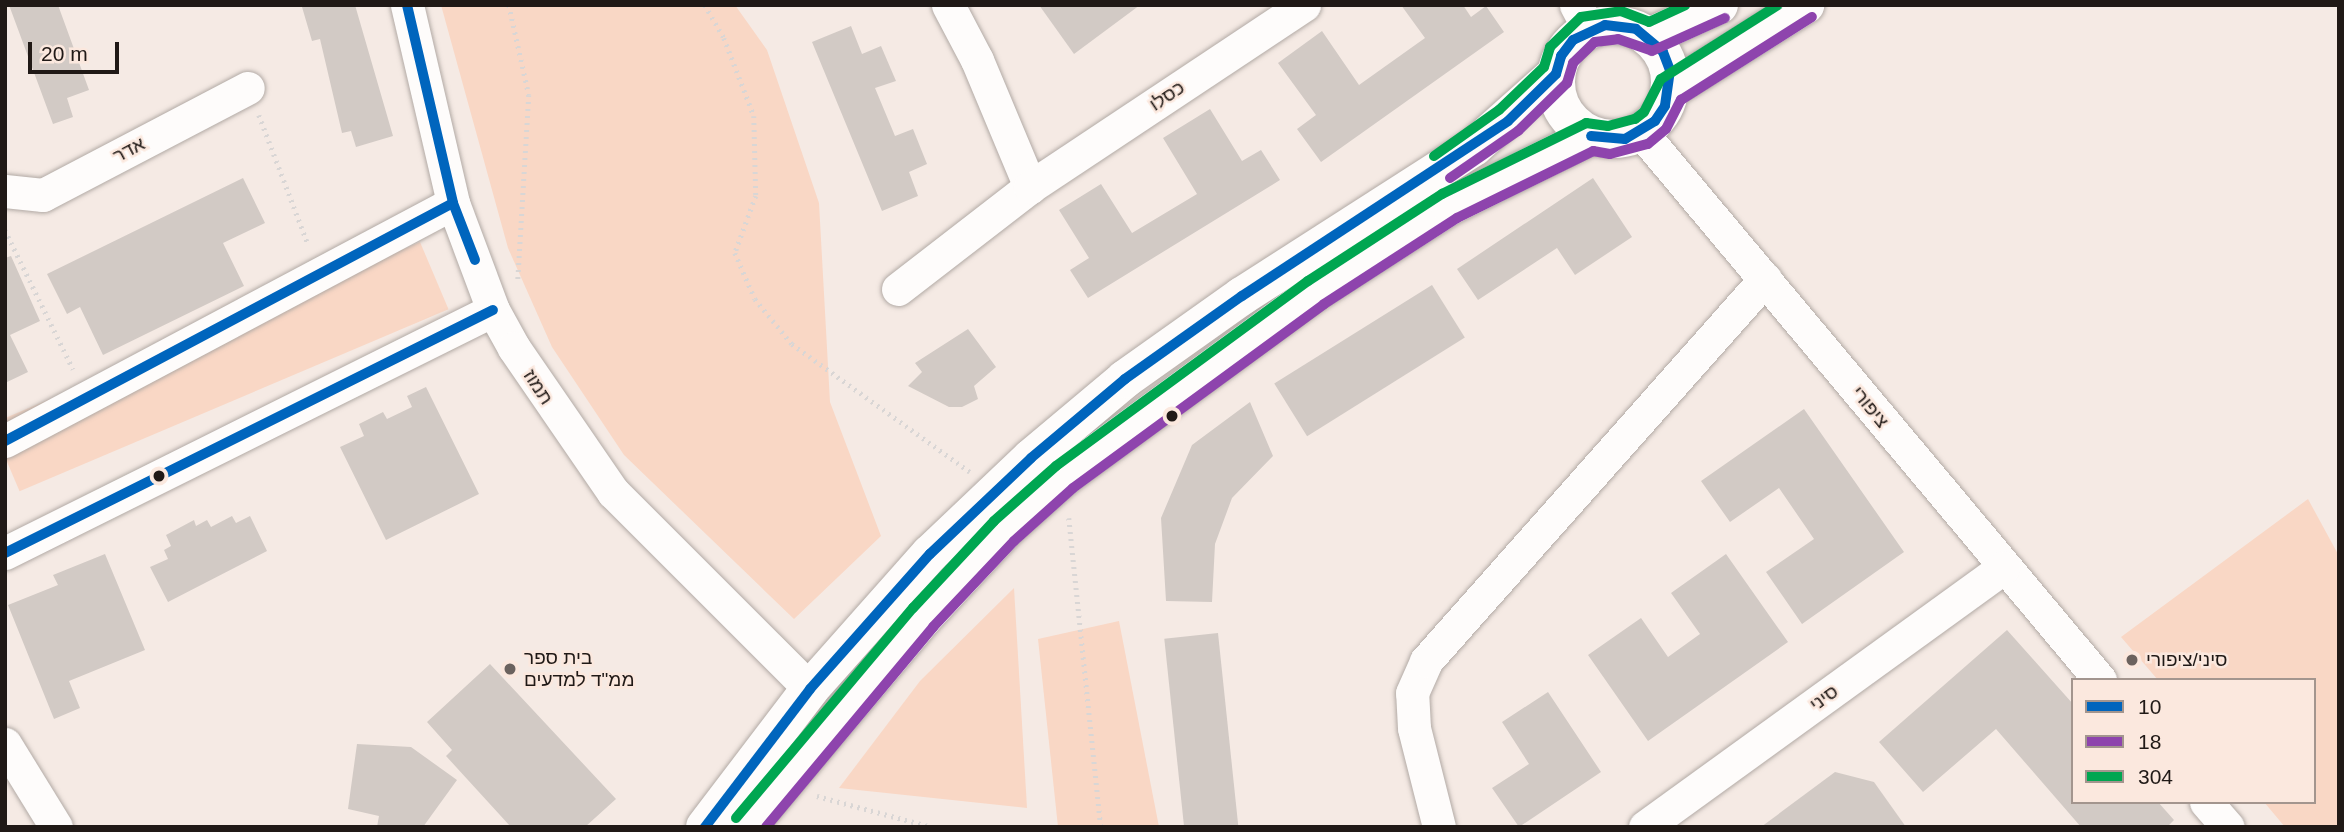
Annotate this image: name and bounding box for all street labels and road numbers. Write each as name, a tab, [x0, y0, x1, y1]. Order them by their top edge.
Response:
street label: כסלו	[1145, 76, 1189, 116]
street label: אדר	[109, 132, 149, 168]
street label: תמוז	[518, 365, 558, 409]
street label: ציפורי	[1847, 382, 1893, 432]
street label: סיני	[1805, 680, 1843, 716]

